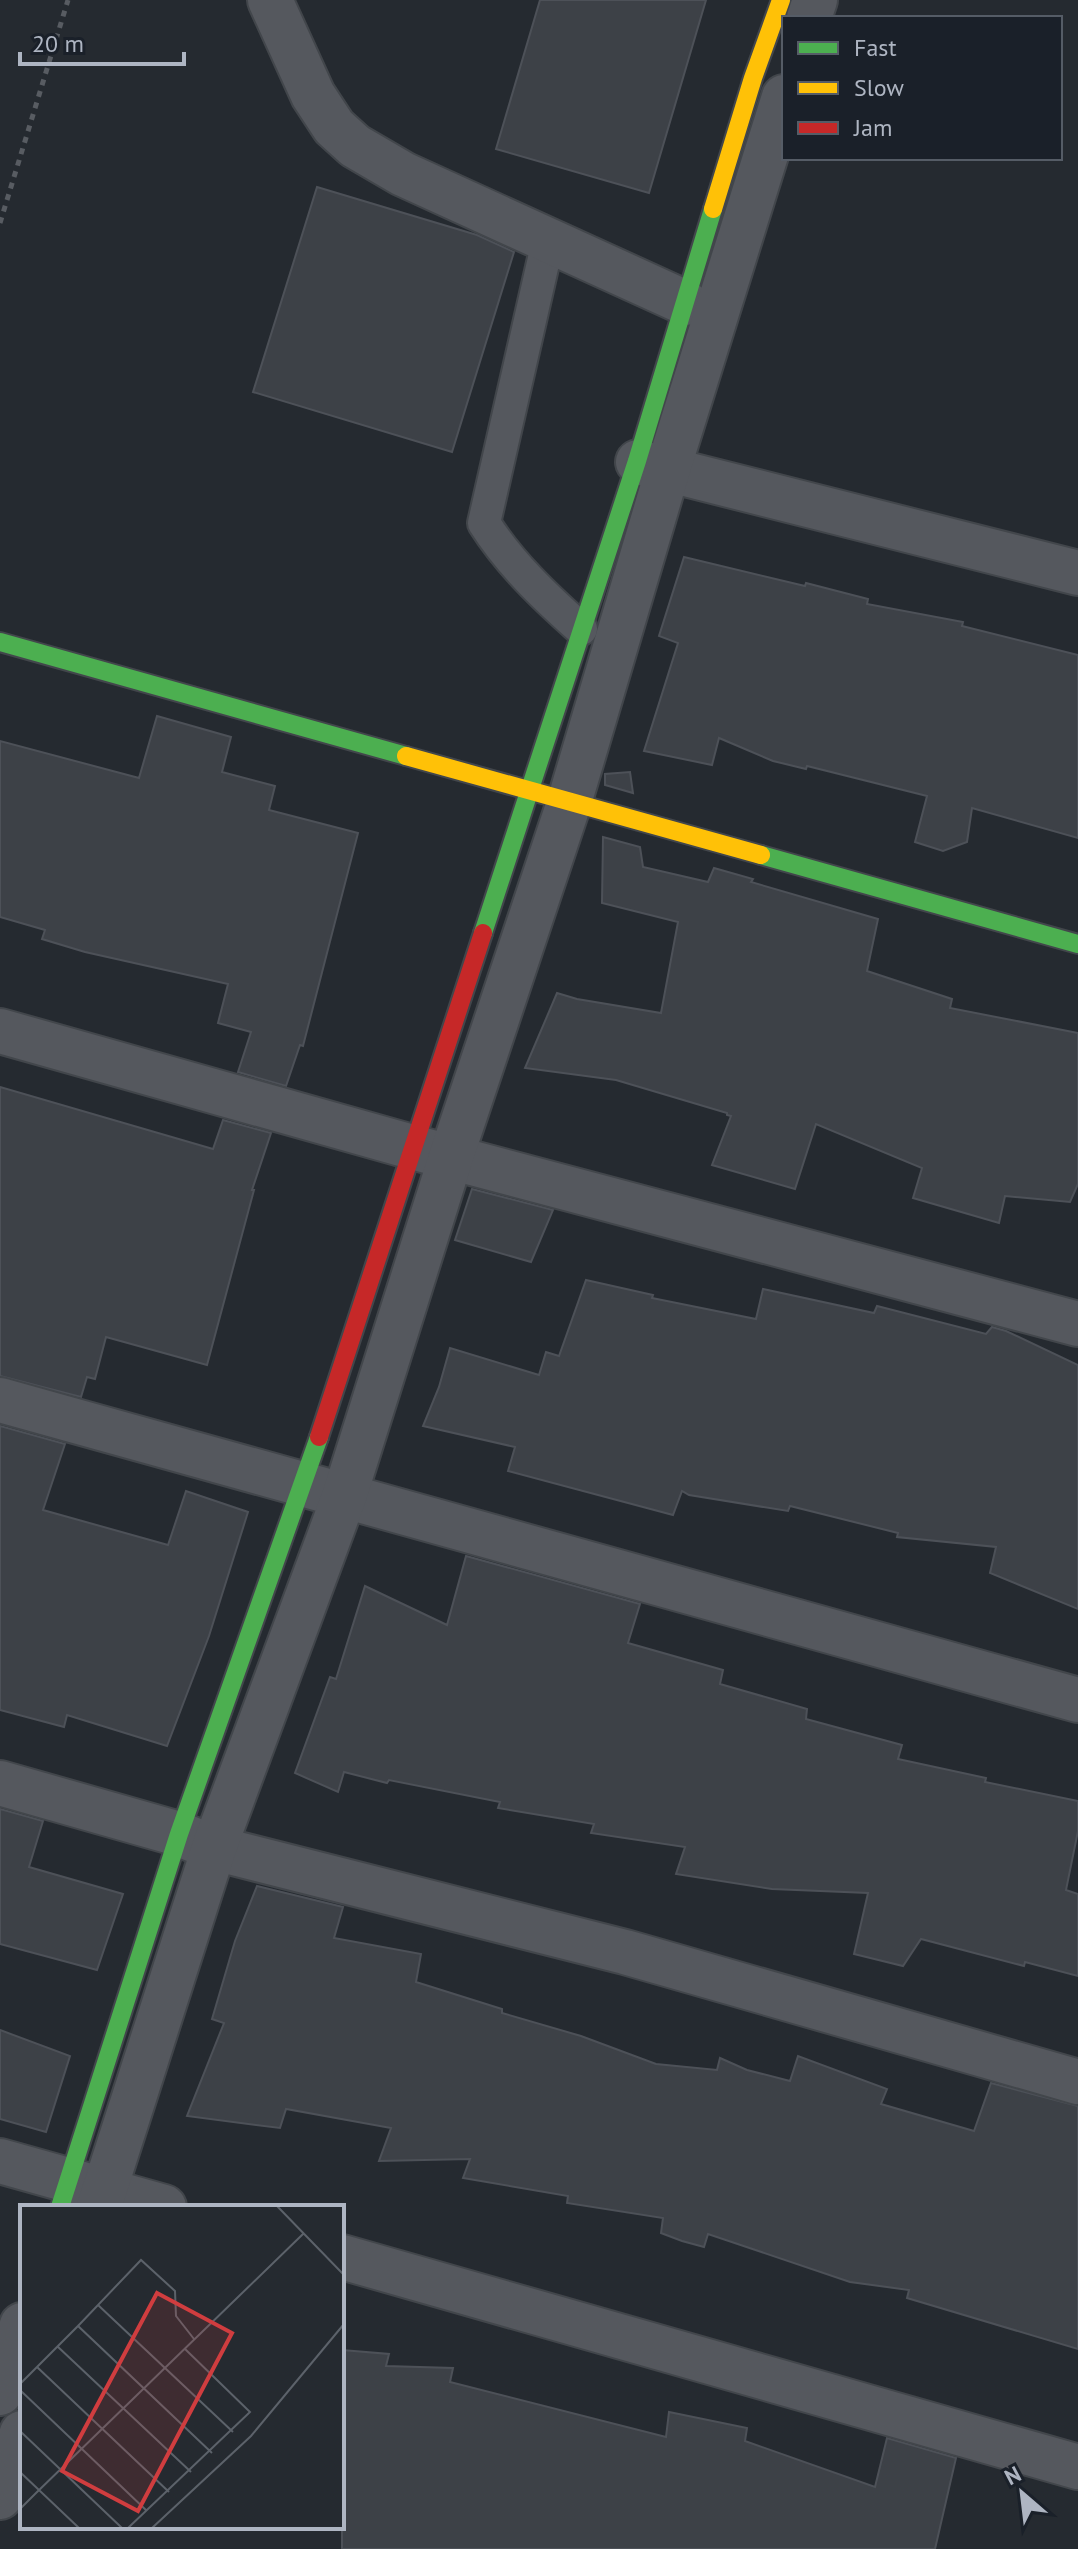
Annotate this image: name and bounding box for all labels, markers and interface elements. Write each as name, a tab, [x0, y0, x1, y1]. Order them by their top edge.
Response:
scale bar	[20, 16, 184, 66]
legend	[782, 16, 1062, 160]
text: 20 m	[32, 28, 84, 59]
text: Fast	[854, 32, 897, 63]
text: Slow	[854, 72, 904, 103]
text: Jam	[853, 112, 892, 143]
inset map	[20, 2205, 344, 2529]
north arrow	[982, 2453, 1062, 2533]
text: N	[1000, 2460, 1026, 2491]

